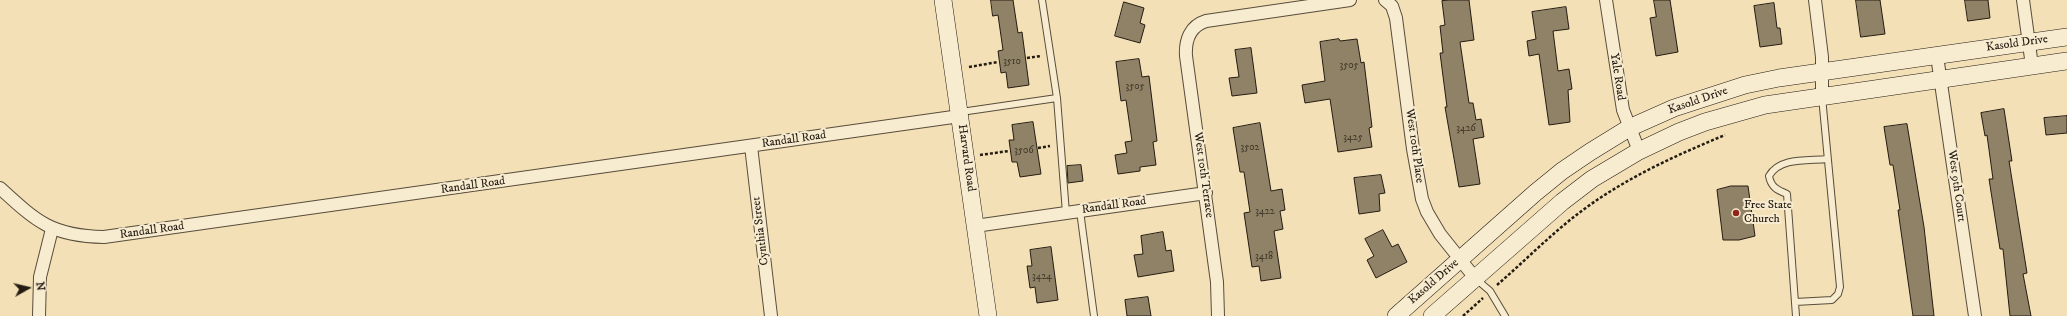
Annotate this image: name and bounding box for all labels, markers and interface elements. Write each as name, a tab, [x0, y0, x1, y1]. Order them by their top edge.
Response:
street label: Kasold Drive	[1985, 33, 2049, 55]
street label: Yale Road	[1606, 52, 1628, 102]
house number: 3510	[1003, 56, 1021, 68]
house number: 3505	[1339, 60, 1359, 72]
house number: 3505	[1125, 81, 1145, 93]
street label: Kasold Drive	[1666, 84, 1730, 118]
street label: West 10th Place	[1402, 108, 1426, 184]
street label: Harvard Road	[954, 123, 978, 193]
house number: 3426	[1456, 123, 1476, 135]
street label: Randall Road	[761, 128, 827, 152]
street label: West 10th Terrace	[1190, 131, 1216, 219]
house number: 3425	[1343, 132, 1363, 144]
house number: 3502	[1241, 142, 1259, 154]
house number: 3506	[1014, 145, 1034, 157]
street label: West 9th Court	[1944, 149, 1968, 223]
street label: Randall Road	[440, 174, 506, 198]
street label: Randall Road	[1081, 194, 1147, 218]
street label: Cynthia Street	[750, 196, 772, 266]
place label: Free State Church	[1744, 199, 1792, 227]
house number: 3422	[1255, 206, 1275, 218]
marker: Free State Church	[1731, 208, 1741, 218]
street label: Randall Road	[119, 219, 185, 243]
house number: 3418	[1255, 251, 1273, 263]
street label: Kasold Drive	[1406, 256, 1462, 308]
north arrow	[8, 268, 48, 308]
house number: 3424	[1032, 271, 1052, 283]
text: N	[32, 281, 47, 292]

